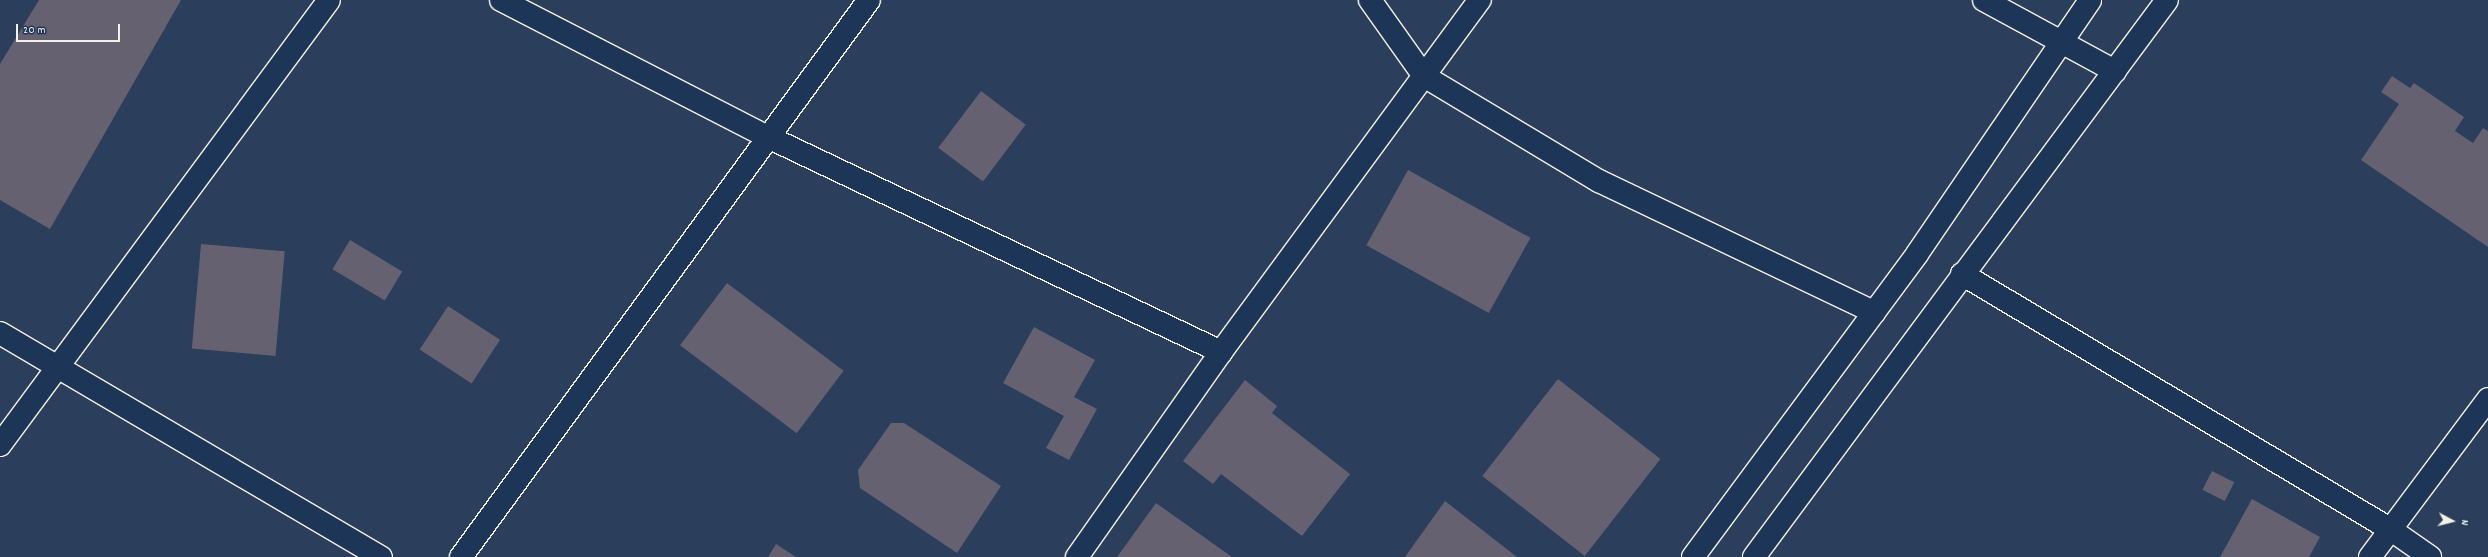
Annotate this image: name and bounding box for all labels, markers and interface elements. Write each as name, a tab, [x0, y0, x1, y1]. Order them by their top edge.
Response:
scale bar	[18, 16, 122, 42]
text: 20 m	[23, 22, 46, 39]
north arrow	[2432, 501, 2472, 541]
text: N	[2456, 519, 2472, 526]

